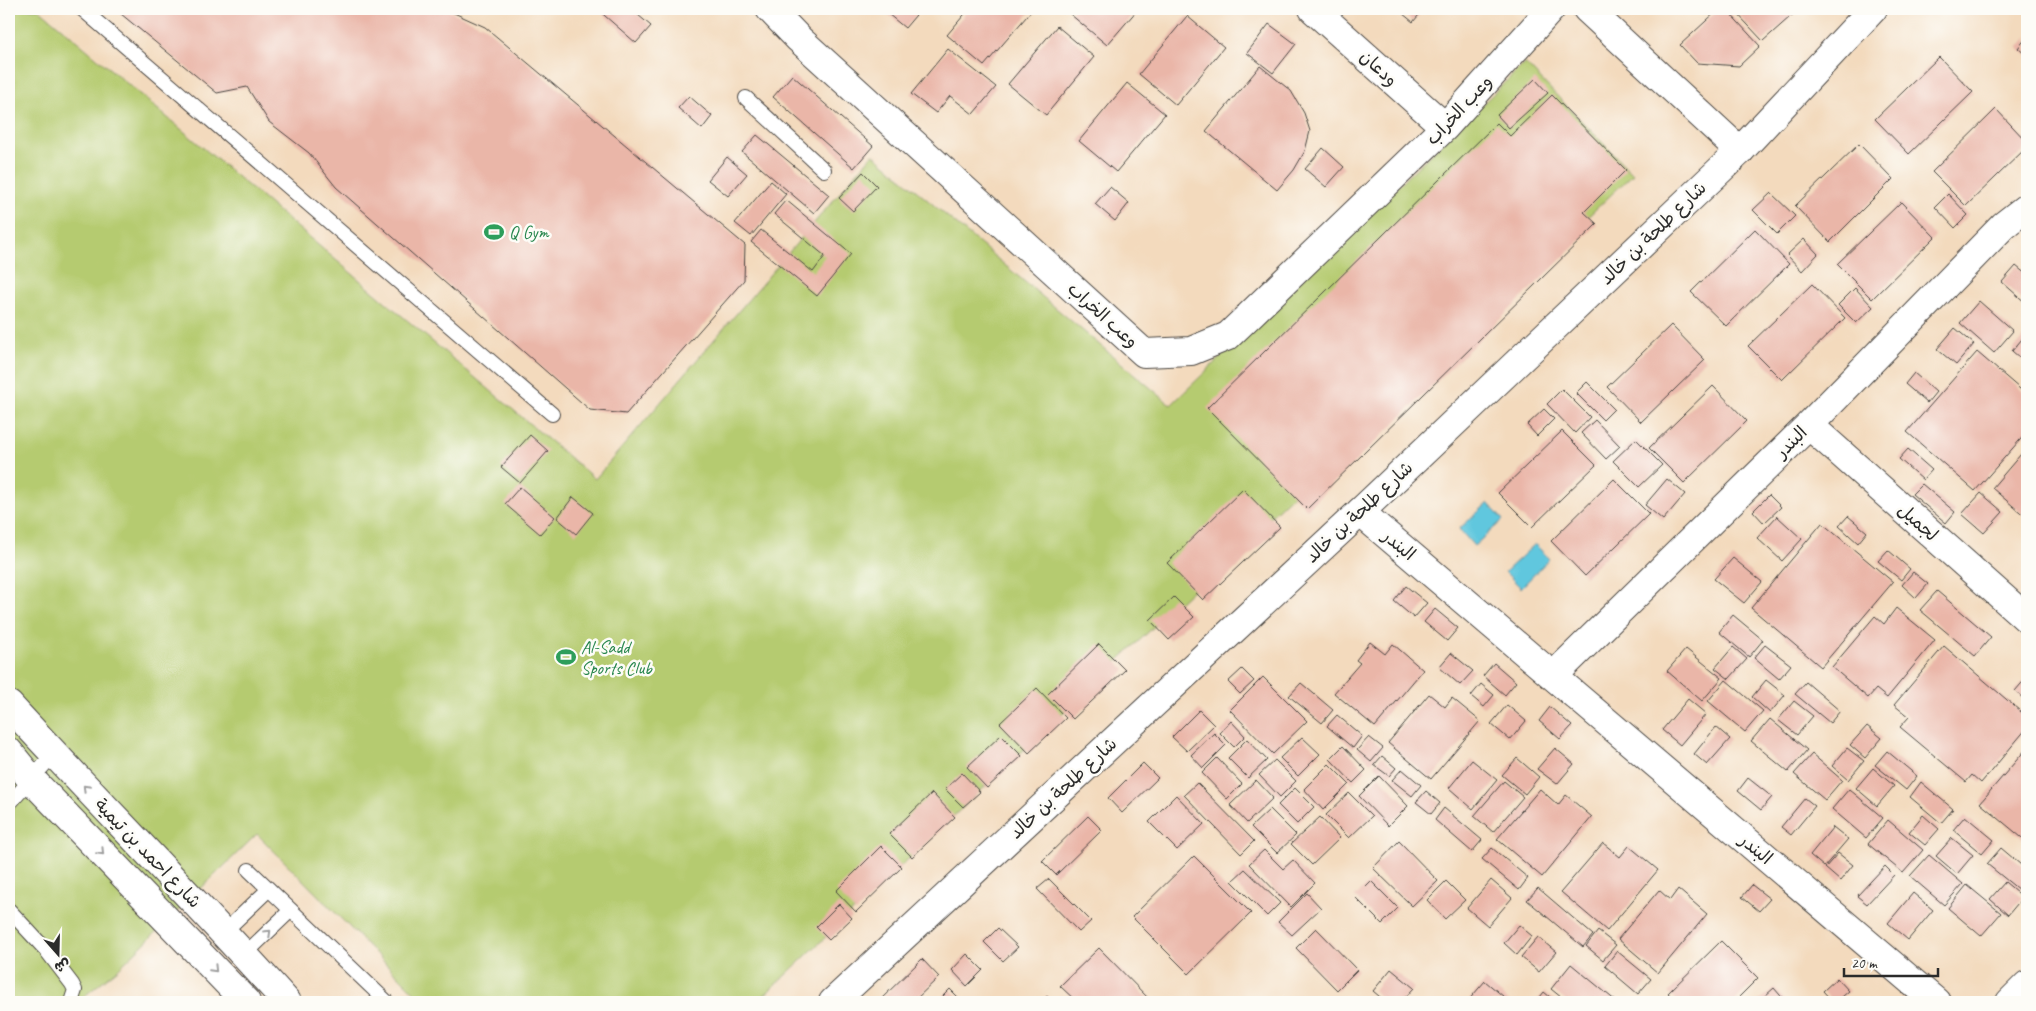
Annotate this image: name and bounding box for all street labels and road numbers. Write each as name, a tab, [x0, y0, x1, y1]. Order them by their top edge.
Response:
street label: ودعان	[1356, 45, 1402, 91]
street label: وعب الخراب	[1421, 70, 1497, 150]
street label: شارع طلحة بن خالد	[1595, 177, 1711, 290]
street label: وعب الخراب	[1063, 278, 1143, 352]
street label: البندر	[1769, 421, 1812, 464]
street label: شارع طلحة بن خالد	[1301, 456, 1418, 568]
street label: لجميل	[1893, 498, 1943, 546]
street label: البندر	[1377, 524, 1420, 565]
street label: شارع طلحة بن خالد	[1005, 732, 1122, 844]
street label: شارع احمد بن تيمية	[89, 794, 206, 913]
street label: البندر	[1734, 828, 1777, 869]

